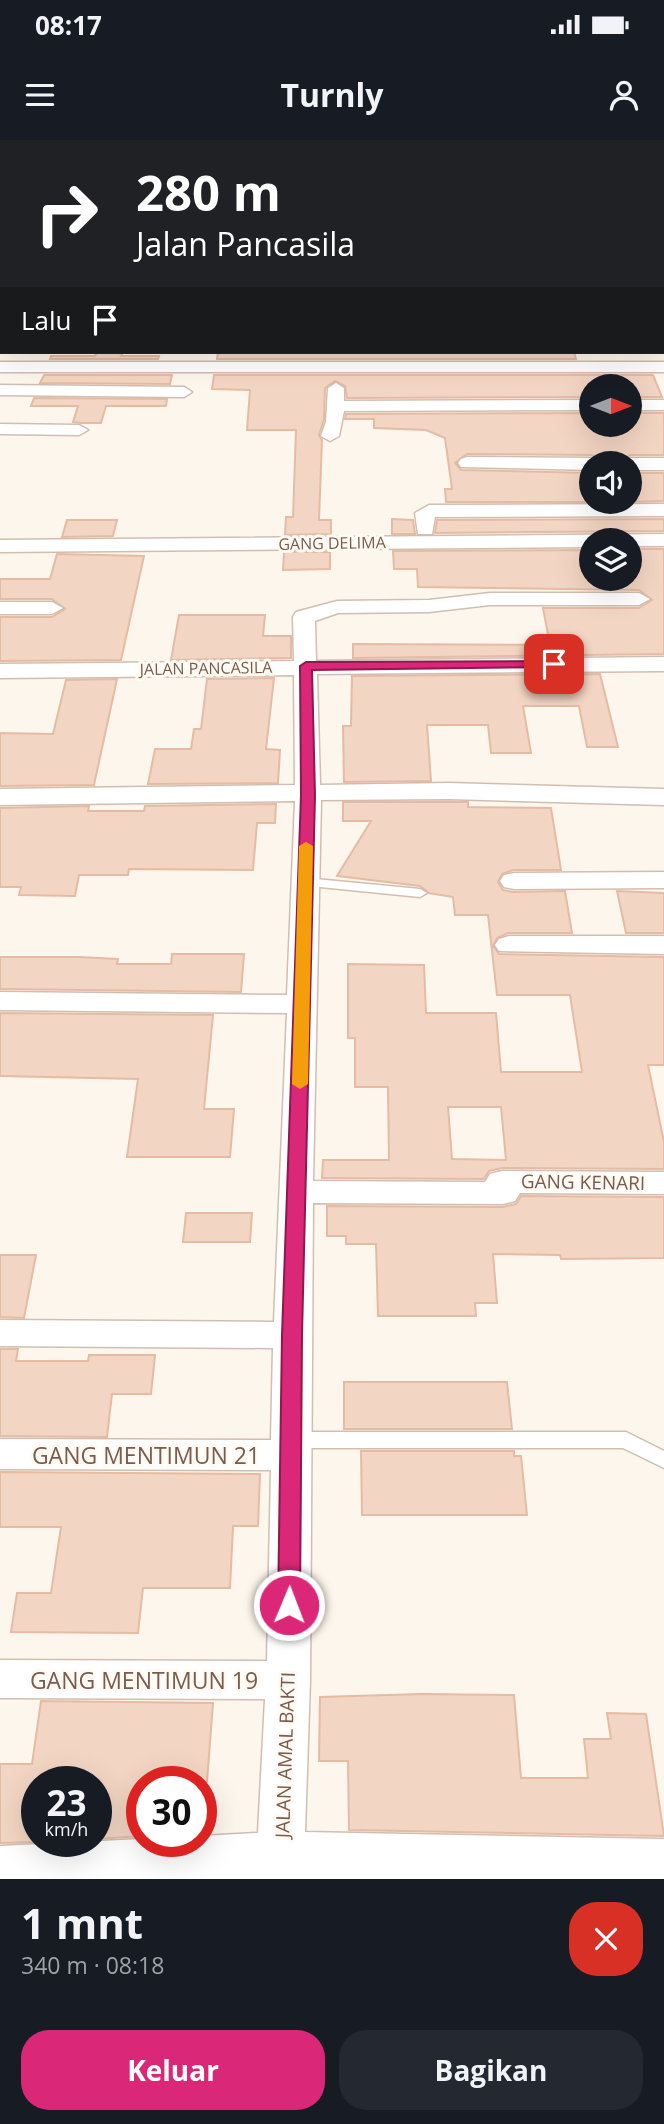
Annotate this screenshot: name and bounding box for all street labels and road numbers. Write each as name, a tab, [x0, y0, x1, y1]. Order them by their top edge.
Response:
street label: GANG DELIMA	[278, 531, 387, 555]
street label: JALAN PANCASILA	[137, 656, 273, 680]
street label: GANG KENARI	[521, 1168, 645, 1196]
street label: GANG MENTIMUN 21	[32, 1439, 260, 1471]
street label: GANG MENTIMUN 19	[30, 1664, 258, 1696]
street label: JALAN AMAL BAKTI	[269, 1672, 301, 1840]

